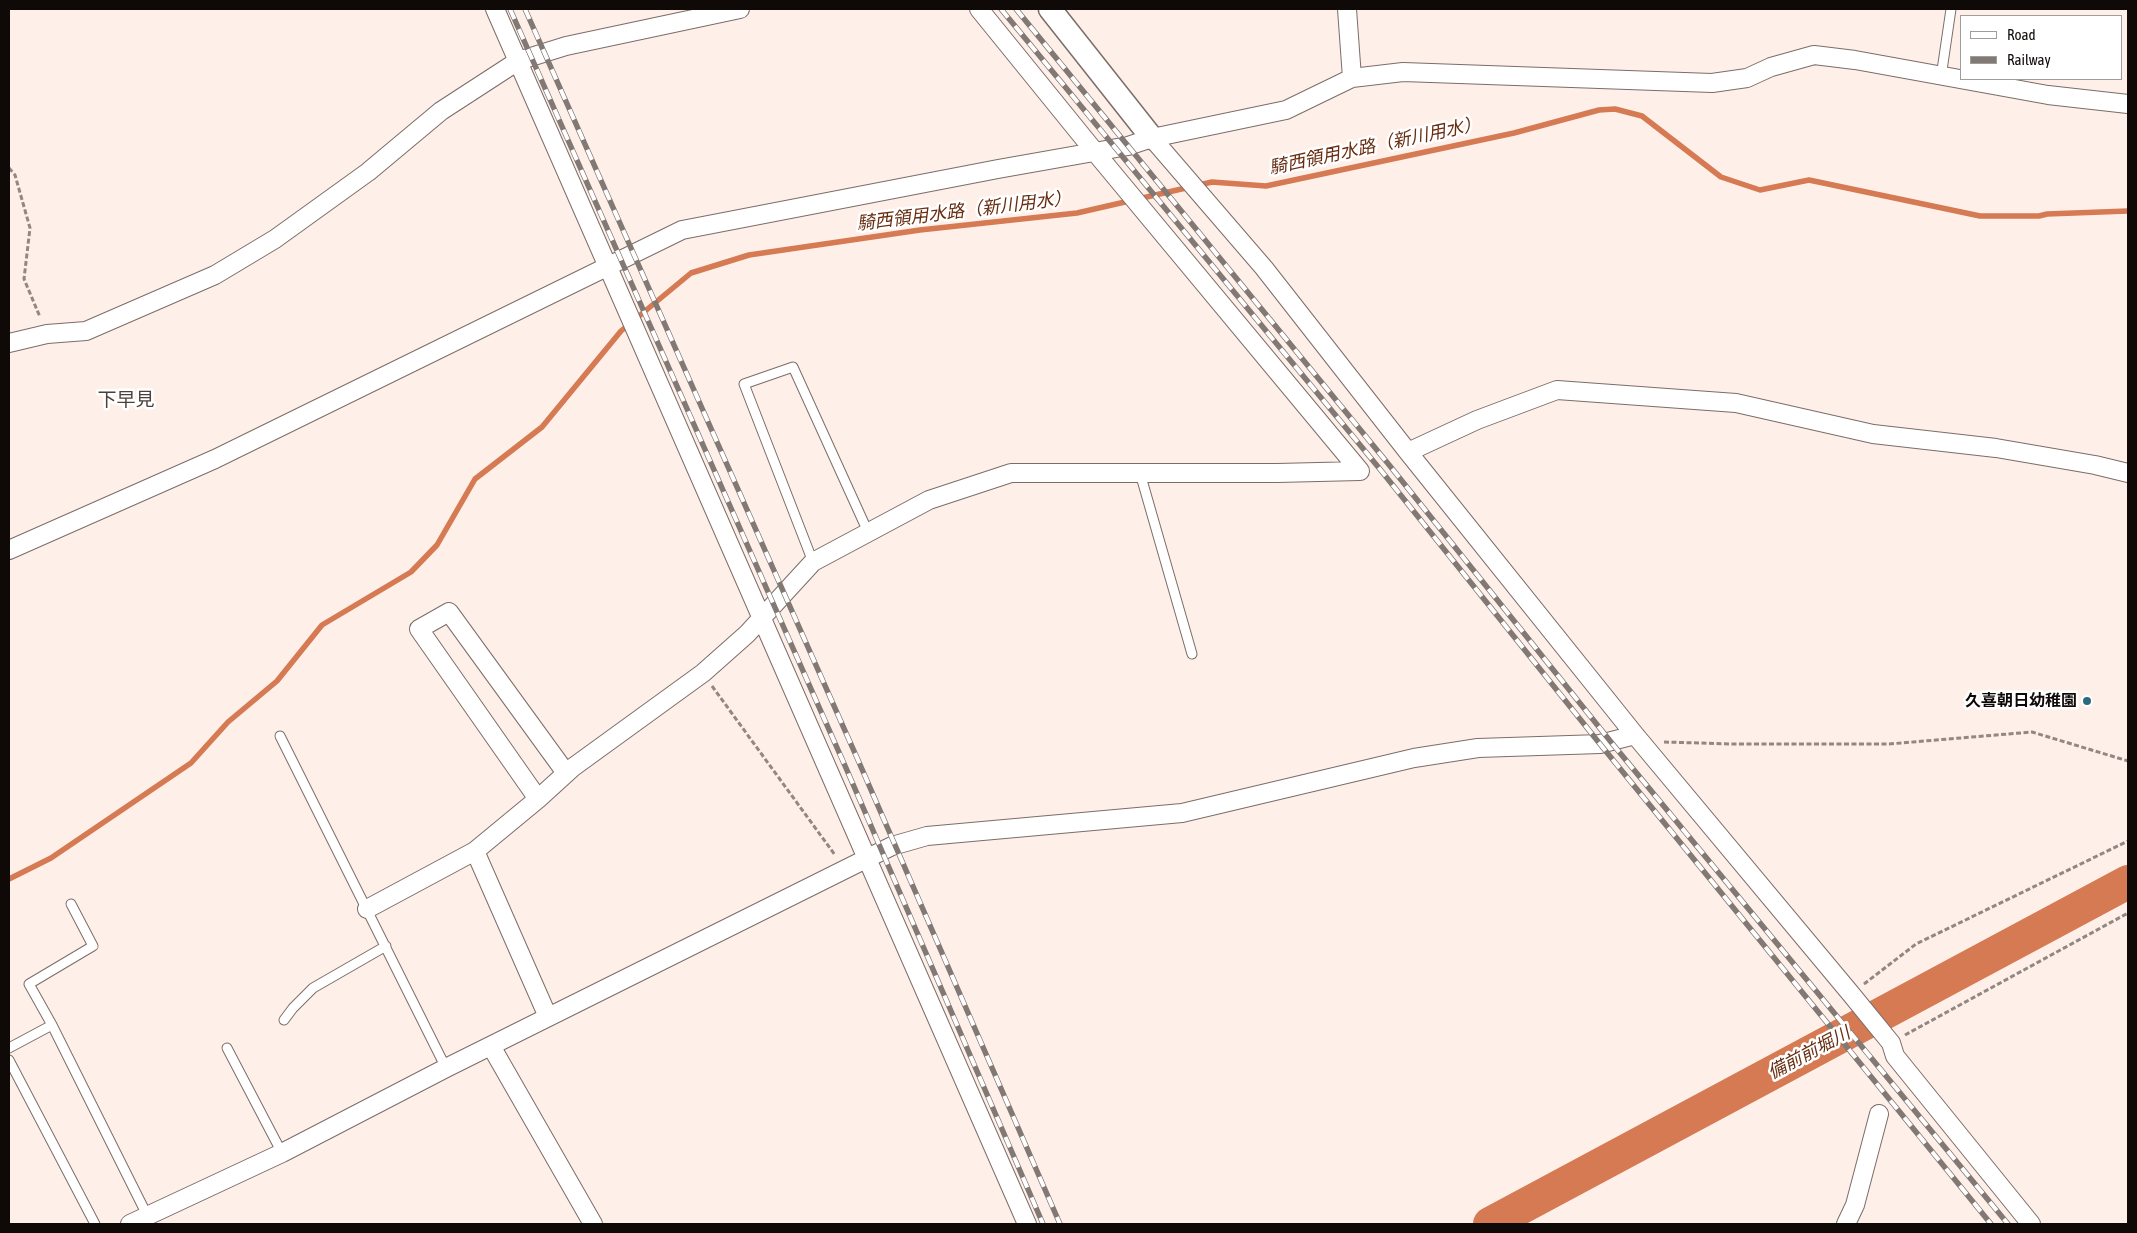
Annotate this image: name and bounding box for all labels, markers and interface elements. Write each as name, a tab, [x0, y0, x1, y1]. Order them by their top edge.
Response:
legend	[1960, 15, 2122, 80]
text: Road	[2007, 26, 2036, 43]
text: Railway	[2007, 51, 2051, 68]
water label: 騎西領用水路（新川用水）	[1267, 113, 1483, 179]
water label: 騎西領用水路（新川用水）	[855, 187, 1073, 235]
district label: 下早見	[98, 389, 154, 411]
place label: 久喜朝日幼稚園	[1965, 691, 2077, 711]
marker: 久喜朝日幼稚園	[2081, 695, 2093, 707]
water label: 備前前堀川	[1764, 1022, 1854, 1084]

